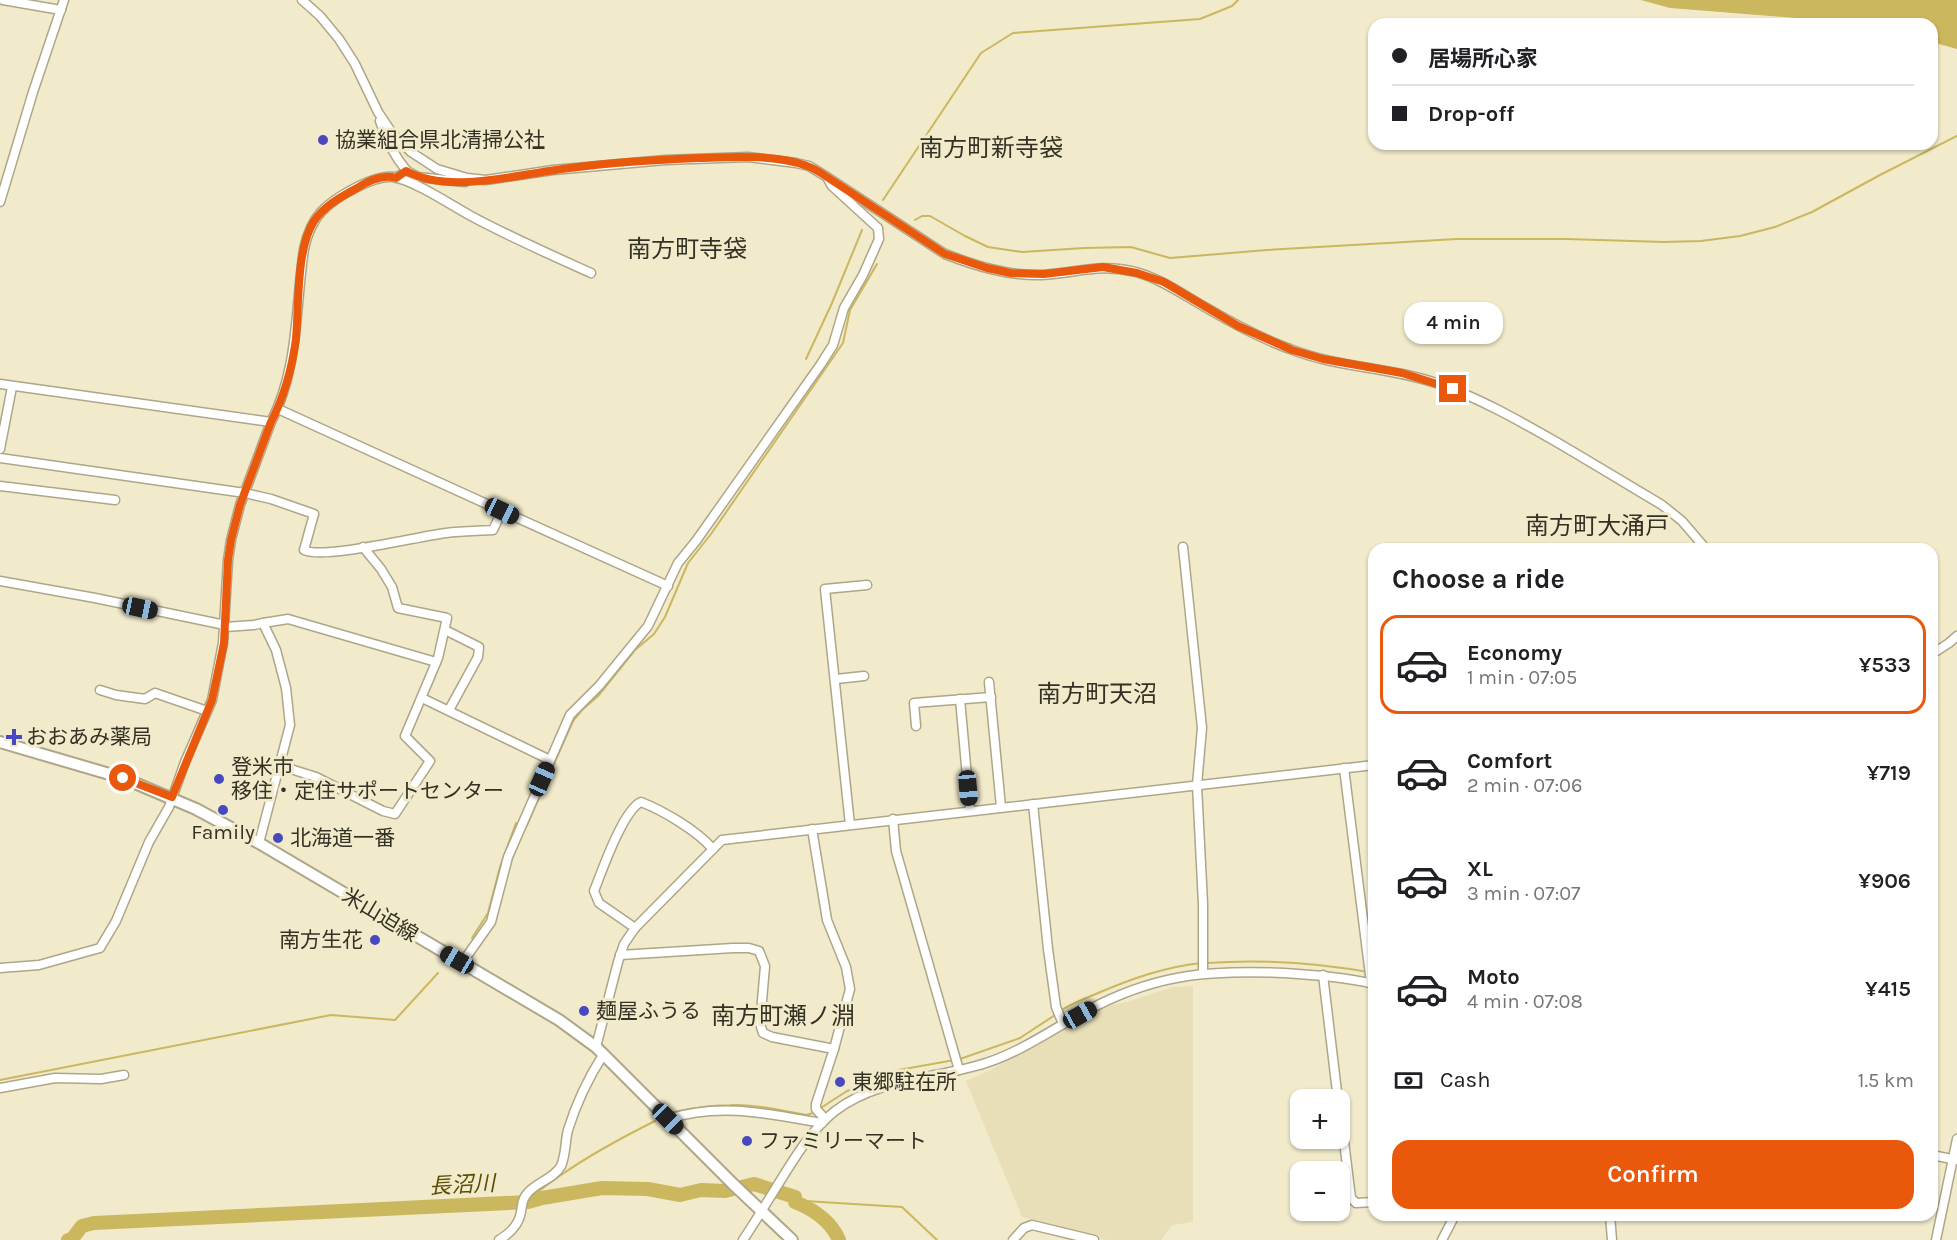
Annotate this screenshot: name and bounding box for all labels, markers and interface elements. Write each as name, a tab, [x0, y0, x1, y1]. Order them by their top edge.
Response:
text: 居場所心家	[1428, 46, 1538, 72]
text: Drop-off	[1428, 101, 1514, 127]
place label: 協業組合県北清掃公社	[335, 128, 545, 152]
marker: 協業組合県北清掃公社	[316, 133, 330, 147]
district label: 南方町新寺袋	[919, 134, 1063, 162]
district label: 南方町寺袋	[627, 235, 747, 263]
callout: 4 min	[1404, 302, 1502, 344]
text: 4 min	[1426, 311, 1481, 334]
route end	[1439, 375, 1466, 402]
car	[482, 495, 522, 527]
district label: 南方町大涌戸	[1525, 512, 1669, 540]
text: Choose a ride	[1392, 563, 1565, 595]
car	[121, 595, 159, 621]
icon: car	[1395, 638, 1449, 692]
text: Economy	[1467, 640, 1562, 666]
text: ¥533	[1859, 652, 1911, 678]
text: 1 min · 07:05	[1467, 666, 1577, 689]
district label: 南方町天沼	[1037, 680, 1157, 708]
place label: おおあみ薬局	[26, 725, 152, 749]
marker: おおあみ薬局	[7, 730, 21, 744]
icon: car	[1395, 746, 1449, 800]
text: Comfort	[1467, 748, 1552, 774]
place label: 登米市 移住・定住サポートセンター	[231, 755, 504, 803]
car	[526, 759, 558, 799]
text: ¥719	[1867, 760, 1911, 786]
route start	[109, 764, 136, 791]
car	[957, 769, 979, 807]
marker: 登米市 移住・定住サポートセンター	[212, 772, 226, 786]
text: 2 min · 07:06	[1467, 774, 1582, 797]
marker: Family	[216, 803, 230, 817]
place label: Family	[191, 820, 255, 844]
place label: 北海道一番	[290, 826, 395, 850]
marker: 北海道一番	[271, 831, 285, 845]
icon: car	[1395, 854, 1449, 908]
text: XL	[1467, 856, 1493, 882]
text: ¥906	[1858, 868, 1911, 894]
text: 3 min · 07:07	[1467, 882, 1581, 905]
street label: 米山迫線	[338, 883, 422, 947]
place label: 南方生花	[279, 928, 363, 952]
marker: 南方生花	[368, 933, 382, 947]
car	[437, 943, 477, 977]
icon: car	[1395, 962, 1449, 1016]
text: Moto	[1467, 964, 1520, 990]
text: ¥415	[1865, 976, 1911, 1002]
text: 4 min · 07:08	[1467, 990, 1583, 1013]
car	[1060, 998, 1100, 1032]
place label: 麺屋ふうる	[596, 999, 701, 1023]
district label: 南方町瀬ノ淵	[711, 1002, 855, 1030]
marker: 麺屋ふうる	[577, 1004, 591, 1018]
icon: cash	[1392, 1064, 1425, 1097]
text: Cash	[1440, 1067, 1490, 1093]
text: 1.5 km	[1858, 1069, 1914, 1092]
place label: 東郷駐在所	[852, 1070, 957, 1094]
marker: 東郷駐在所	[833, 1075, 847, 1089]
map controls	[1290, 1089, 1350, 1221]
button: +	[1290, 1089, 1350, 1149]
car	[649, 1100, 687, 1138]
place label: ファミリーマート	[759, 1129, 927, 1153]
marker: ファミリーマート	[740, 1134, 754, 1148]
button: Confirm	[1392, 1140, 1914, 1209]
button: −	[1290, 1161, 1350, 1221]
water label: 長沼川	[428, 1170, 498, 1200]

